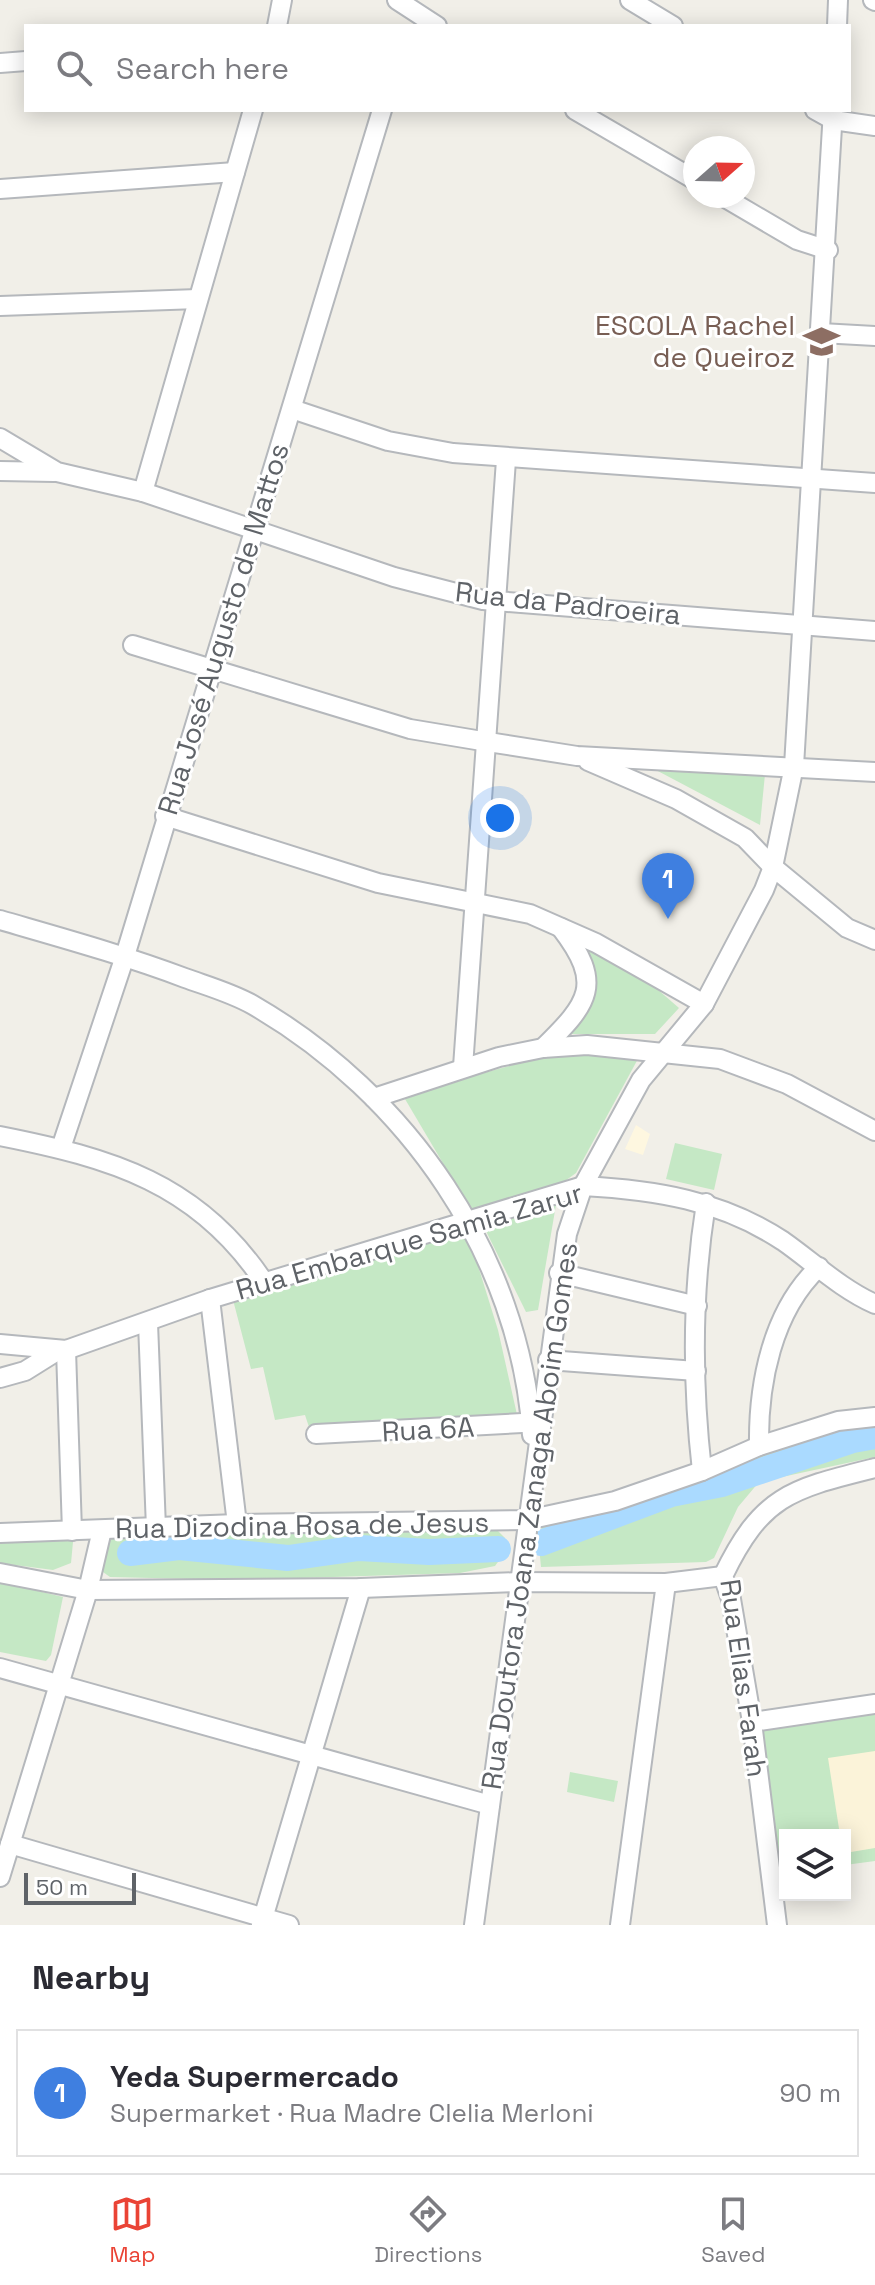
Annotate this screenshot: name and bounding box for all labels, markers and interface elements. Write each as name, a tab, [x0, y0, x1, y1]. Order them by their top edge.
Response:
search box	[24, 24, 851, 112]
icon: search	[52, 46, 96, 90]
text: Search here	[116, 49, 289, 88]
north arrow	[683, 136, 755, 208]
place label: ESCOLA Rachel de Queiroz	[595, 307, 795, 375]
school or university icon: ESCOLA Rachel de Queiroz	[802, 322, 840, 360]
street label: Rua José Augusto de Mattos	[149, 439, 297, 819]
street label: Rua da Padroeira	[453, 573, 683, 633]
your location	[480, 798, 520, 838]
pin: 1	[642, 853, 694, 919]
street label: Rua Embarque Samia Zarur	[231, 1174, 587, 1308]
street label: Rua Doutora Joana Zanaga Aboim Gomes	[473, 1240, 585, 1792]
street label: Rua 6A	[381, 1409, 475, 1449]
street label: Rua Dizodina Rosa de Jesus	[115, 1504, 489, 1546]
street label: Rua Elias Farah	[712, 1577, 776, 1779]
map controls	[779, 1829, 851, 1901]
button: layers	[779, 1829, 851, 1901]
scale bar	[24, 1869, 136, 1905]
text: 50 m	[36, 1873, 88, 1901]
text: Nearby	[32, 1956, 150, 1999]
text: Yeda Supermercado	[110, 2057, 399, 2096]
text: 1	[54, 2076, 66, 2110]
text: 90 m	[779, 2076, 841, 2110]
text: Supermarket · Rua Madre Clelia Merloni	[110, 2096, 594, 2130]
tab: Map	[110, 2192, 155, 2268]
tab: Directions	[374, 2192, 482, 2268]
tab: Saved	[701, 2192, 765, 2268]

